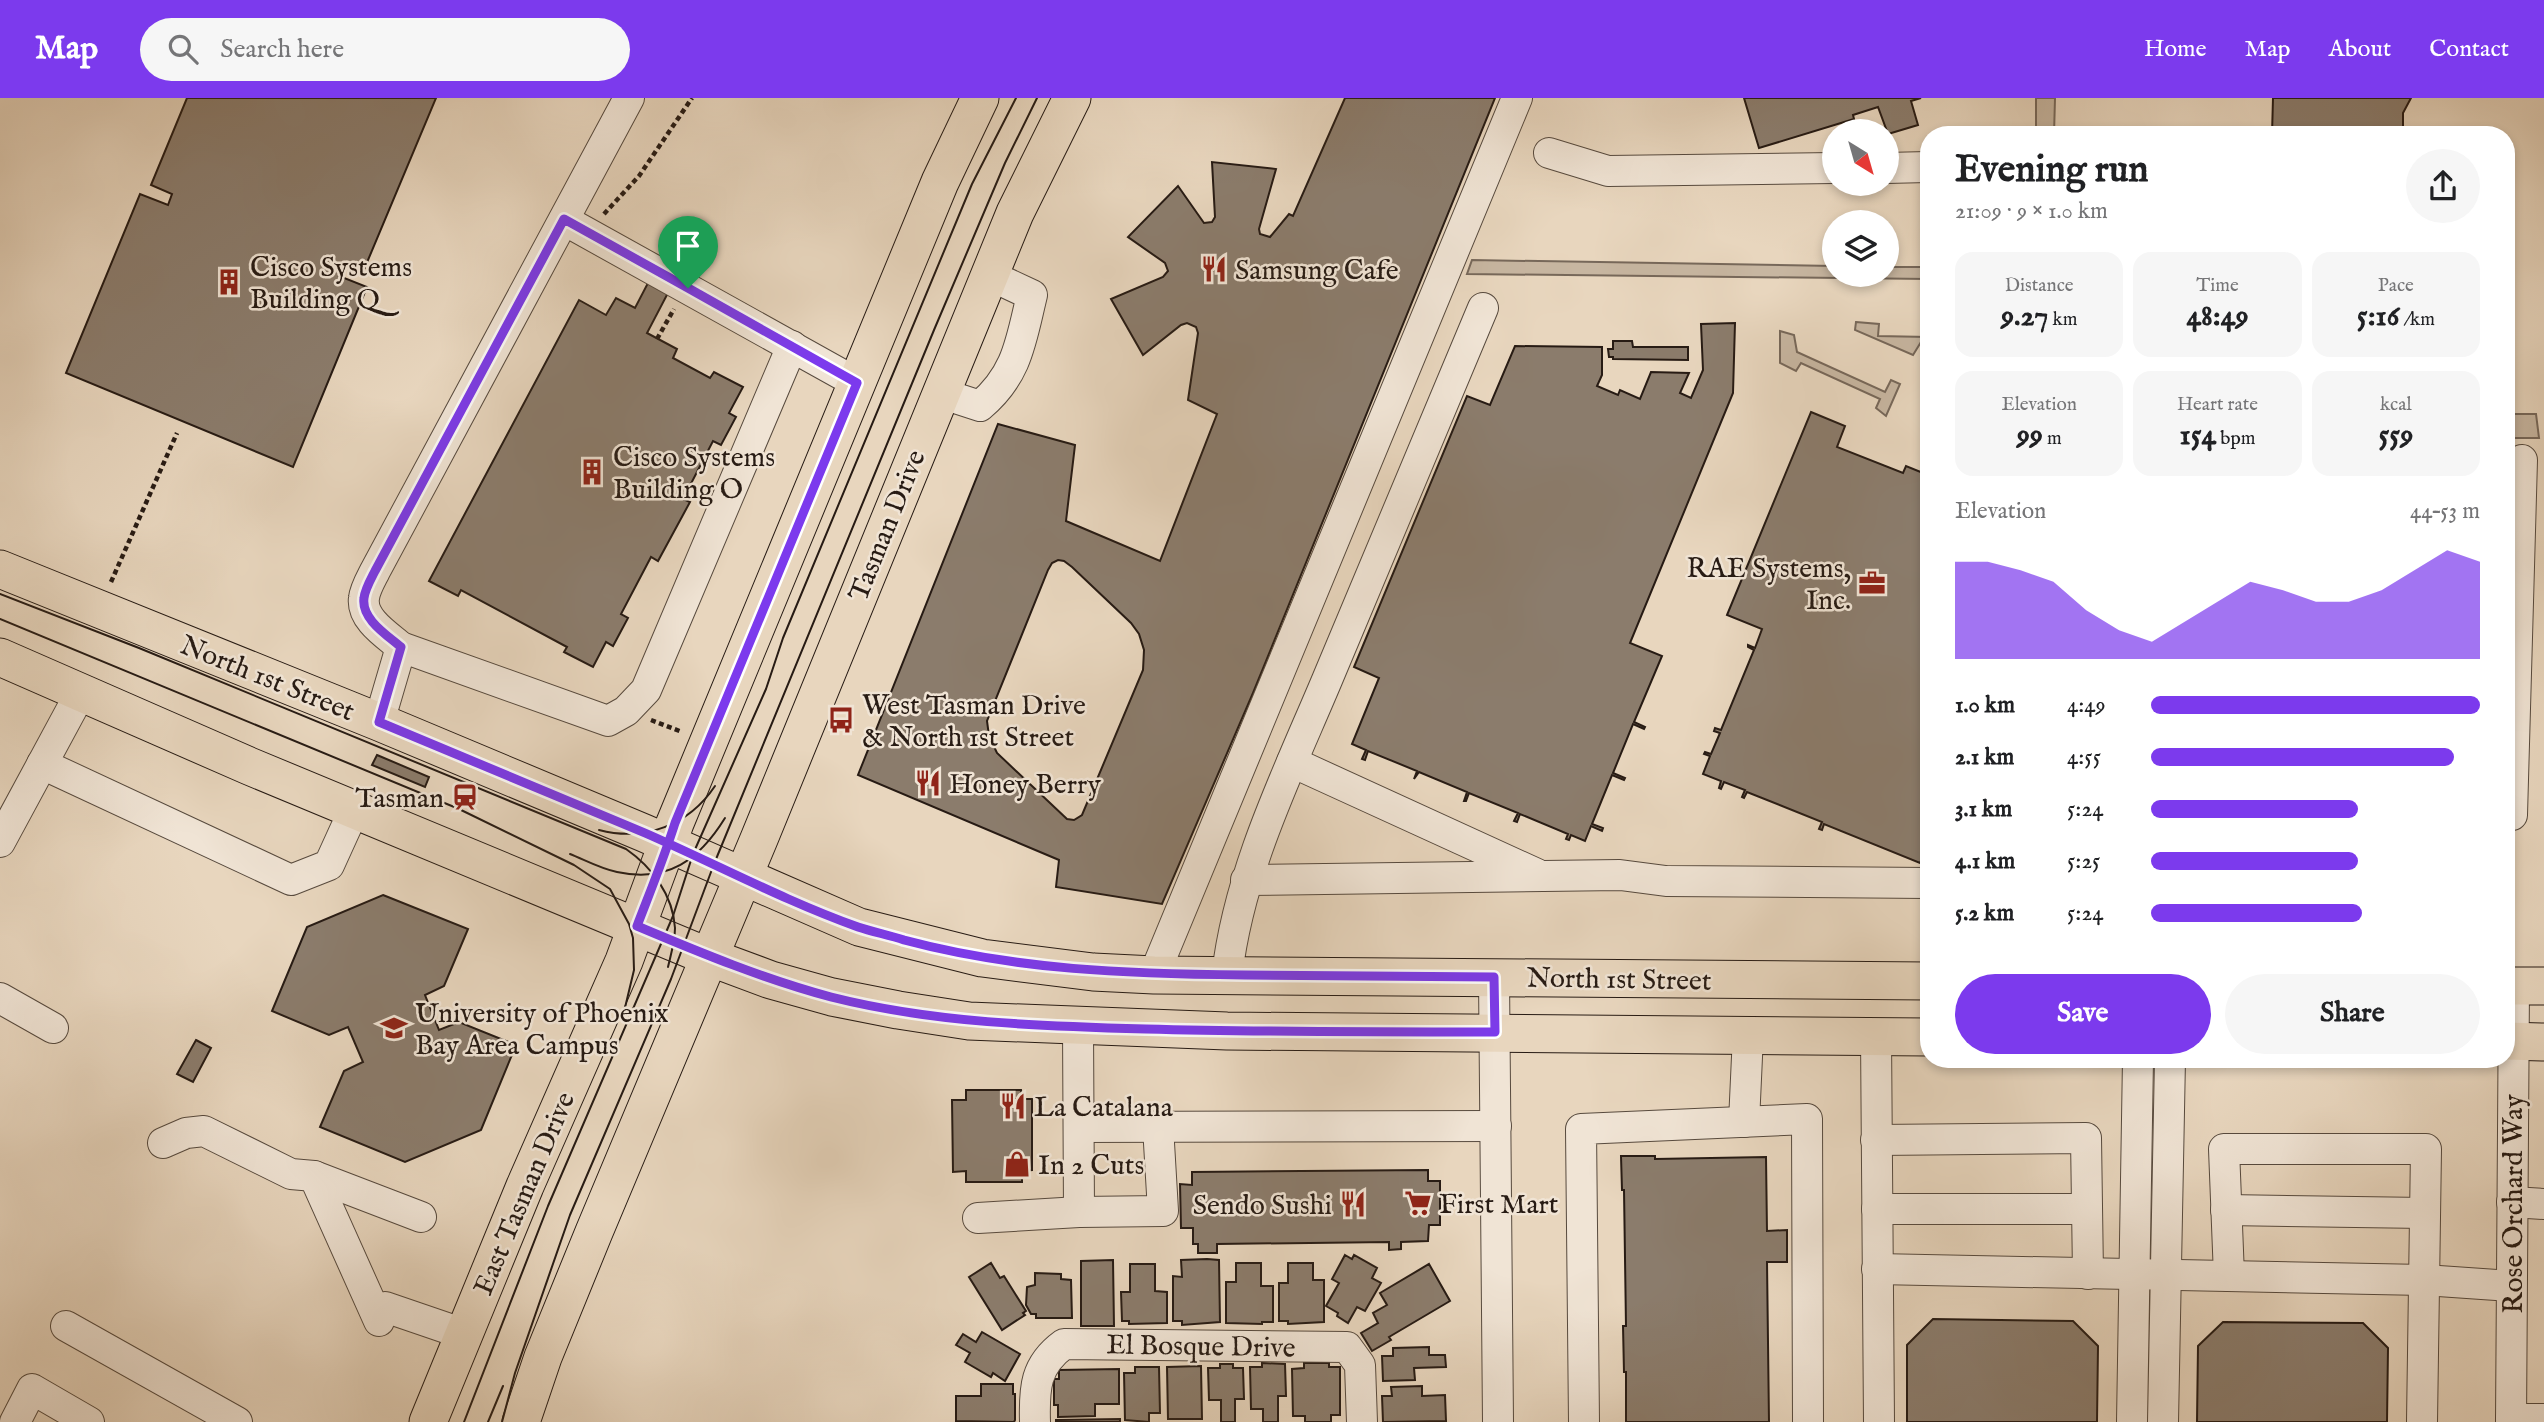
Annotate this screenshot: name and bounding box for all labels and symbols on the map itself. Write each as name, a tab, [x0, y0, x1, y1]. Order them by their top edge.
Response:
north arrow	[1822, 119, 1899, 196]
pin	[658, 216, 718, 288]
place label: Cisco Systems Building Q	[250, 251, 412, 318]
restaurant icon: Samsung Cafe	[1199, 254, 1229, 284]
place label: Samsung Cafe	[1235, 254, 1399, 289]
building icon: Cisco Systems Building Q	[214, 267, 244, 297]
place label: Cisco Systems Building O	[613, 441, 775, 508]
street label: Tasman Drive	[842, 445, 935, 607]
building icon: Cisco Systems Building O	[577, 457, 607, 487]
place label: RAE Systems, Inc.	[1686, 552, 1851, 619]
office icon: RAE Systems, Inc.	[1857, 568, 1887, 598]
street label: North 1st Street	[175, 628, 360, 730]
place label: West Tasman Drive & North 1st Street	[862, 689, 1086, 756]
bus stop icon: West Tasman Drive & North 1st Street	[826, 705, 856, 735]
restaurant icon: Honey Berry	[913, 768, 943, 798]
place label: Honey Berry	[949, 768, 1101, 803]
place label: Tasman	[355, 782, 444, 817]
station icon: Tasman	[450, 782, 480, 812]
street label: North 1st Street	[1526, 961, 1712, 1000]
place label: University of Phoenix Bay Area Campus	[415, 997, 669, 1064]
school or university icon: University of Phoenix Bay Area Campus	[379, 1013, 409, 1043]
street label: East Tasman Drive	[467, 1087, 584, 1301]
restaurant icon: La Catalana	[998, 1091, 1028, 1121]
place label: La Catalana	[1034, 1091, 1174, 1126]
street label: Rose Orchard Way	[2497, 1094, 2532, 1314]
shop icon: In 2 Cuts	[1002, 1149, 1032, 1179]
place label: In 2 Cuts	[1038, 1149, 1144, 1184]
supermarket icon: First Mart	[1403, 1188, 1433, 1218]
place label: First Mart	[1439, 1188, 1559, 1223]
place label: Sendo Sushi	[1193, 1189, 1332, 1224]
restaurant icon: Sendo Sushi	[1338, 1189, 1368, 1219]
street label: El Bosque Drive	[1106, 1328, 1296, 1367]

